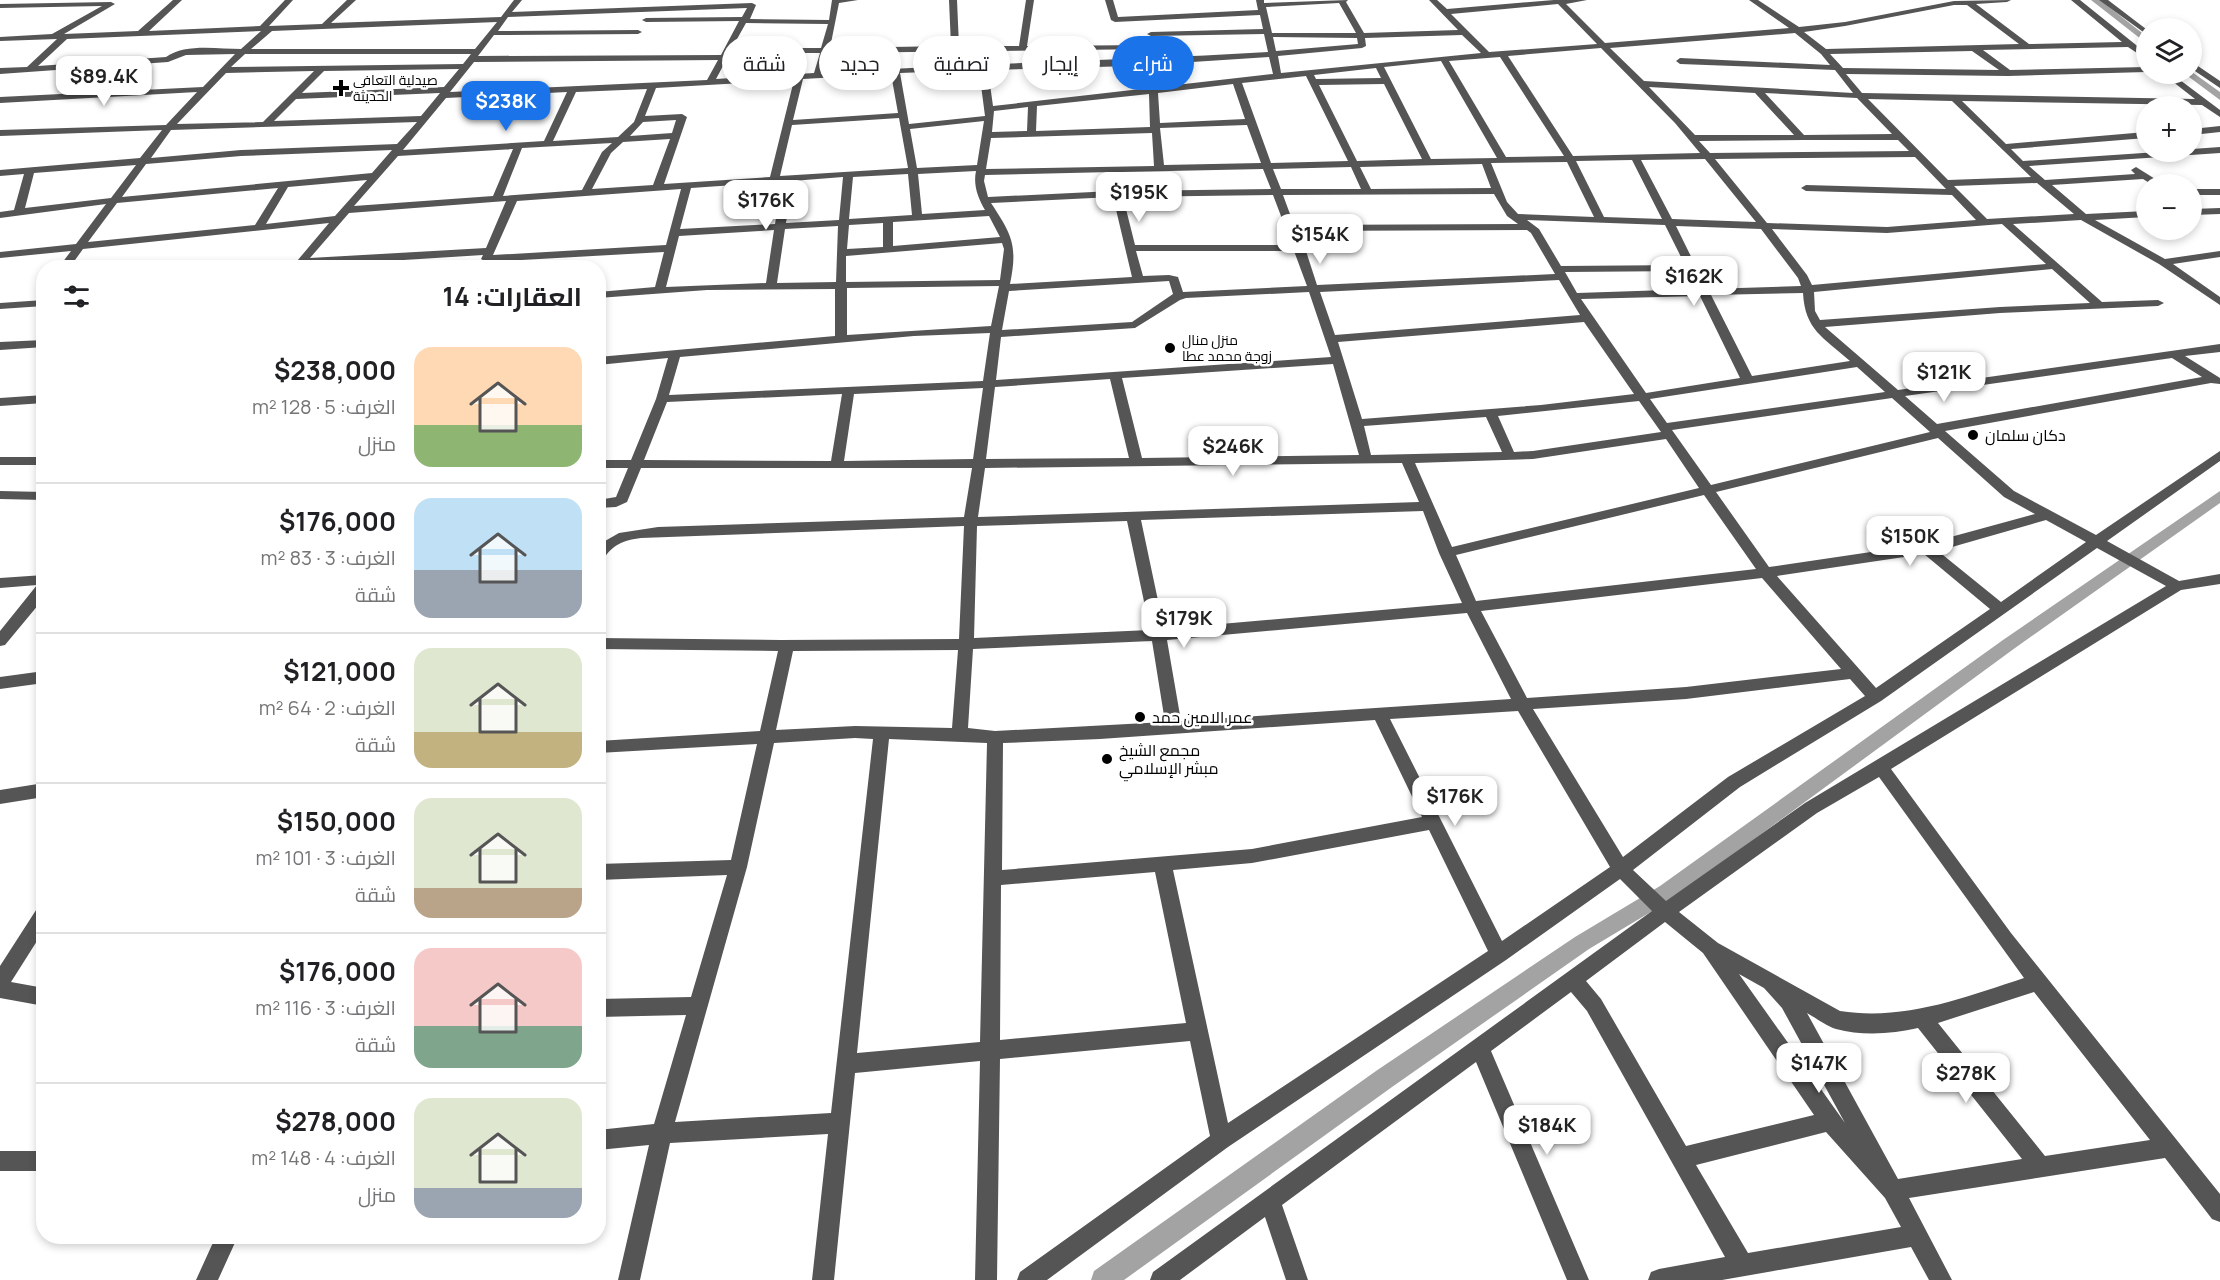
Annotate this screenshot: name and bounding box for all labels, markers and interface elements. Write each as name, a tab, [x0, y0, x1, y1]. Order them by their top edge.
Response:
map controls	[2136, 18, 2202, 240]
button: layers	[2136, 18, 2202, 84]
chip: شقة	[722, 36, 807, 90]
chip: جديد	[819, 36, 901, 90]
chip: تصفية	[913, 36, 1010, 90]
chip: إيجار	[1022, 36, 1100, 90]
chip: شراء	[1112, 36, 1194, 90]
pin: $89.4K	[55, 56, 153, 107]
text: $89.4K	[70, 62, 138, 89]
place label: صيدلية التعافي الحديثة	[353, 70, 438, 105]
marker: صيدلية التعافي الحديثة	[334, 81, 348, 95]
pin: $238K	[464, 81, 548, 132]
text: $238K	[475, 87, 537, 114]
button: +	[2136, 96, 2202, 162]
pin: $195K	[1097, 172, 1181, 223]
button: −	[2136, 174, 2202, 240]
text: $195K	[1110, 178, 1168, 205]
pin: $176K	[724, 180, 808, 231]
text: $176K	[737, 186, 795, 213]
pin: $154K	[1278, 214, 1362, 265]
text: $154K	[1291, 220, 1349, 247]
pin: $162K	[1652, 256, 1736, 307]
text: $162K	[1665, 262, 1723, 289]
text: العقارات: 14	[443, 278, 582, 314]
icon: filters	[60, 280, 93, 313]
place label: منزل منال زوجة محمد عطا	[1182, 330, 1272, 365]
marker: منزل منال زوجة محمد عطا	[1163, 341, 1177, 355]
text: $238,000	[274, 352, 396, 388]
pin: $121K	[1902, 352, 1986, 403]
text: $121K	[1917, 358, 1971, 385]
icon: home	[462, 371, 534, 443]
text: الغرف: 5 · 128 m²	[252, 393, 396, 420]
place label: دكان سلمان	[1985, 424, 2066, 446]
pin: $246K	[1191, 426, 1275, 477]
marker: دكان سلمان	[1966, 428, 1980, 442]
text: منزل	[358, 430, 396, 457]
text: $246K	[1202, 432, 1264, 459]
text: $176,000	[279, 503, 396, 539]
pin: $150K	[1868, 516, 1952, 567]
icon: home	[462, 522, 534, 594]
text: $150K	[1880, 522, 1940, 549]
text: الغرف: 3 · 83 m²	[261, 544, 396, 571]
text: شقة	[355, 581, 396, 608]
pin: $179K	[1142, 598, 1226, 649]
text: $179K	[1155, 604, 1213, 631]
text: $121,000	[283, 653, 396, 689]
icon: home	[462, 672, 534, 744]
text: الغرف: 2 · 64 m²	[259, 694, 396, 721]
place label: عمر الامين حمد	[1152, 706, 1252, 728]
marker: عمر الامين حمد	[1133, 710, 1147, 724]
text: شقة	[355, 731, 396, 758]
place label: مجمع الشيخ مبشر الإسلامي	[1119, 739, 1218, 782]
marker: مجمع الشيخ مبشر الإسلامي	[1100, 752, 1114, 766]
pin: $176K	[1413, 776, 1497, 827]
text: $176K	[1426, 782, 1484, 809]
text: $150,000	[277, 803, 396, 839]
icon: home	[462, 822, 534, 894]
text: الغرف: 3 · 101 m²	[255, 844, 396, 871]
text: شقة	[355, 881, 396, 908]
text: $176,000	[279, 953, 396, 989]
icon: home	[462, 972, 534, 1044]
text: الغرف: 3 · 116 m²	[255, 994, 396, 1021]
text: شقة	[355, 1031, 396, 1058]
pin: $147K	[1777, 1043, 1861, 1094]
text: $147K	[1790, 1049, 1848, 1076]
pin: $278K	[1924, 1053, 2008, 1104]
text: $278K	[1936, 1059, 1996, 1086]
text: $278,000	[275, 1103, 396, 1139]
pin: $184K	[1505, 1105, 1589, 1156]
text: $184K	[1518, 1111, 1576, 1138]
icon: home	[462, 1122, 534, 1194]
text: الغرف: 4 · 148 m²	[251, 1144, 396, 1171]
text: منزل	[358, 1181, 396, 1208]

